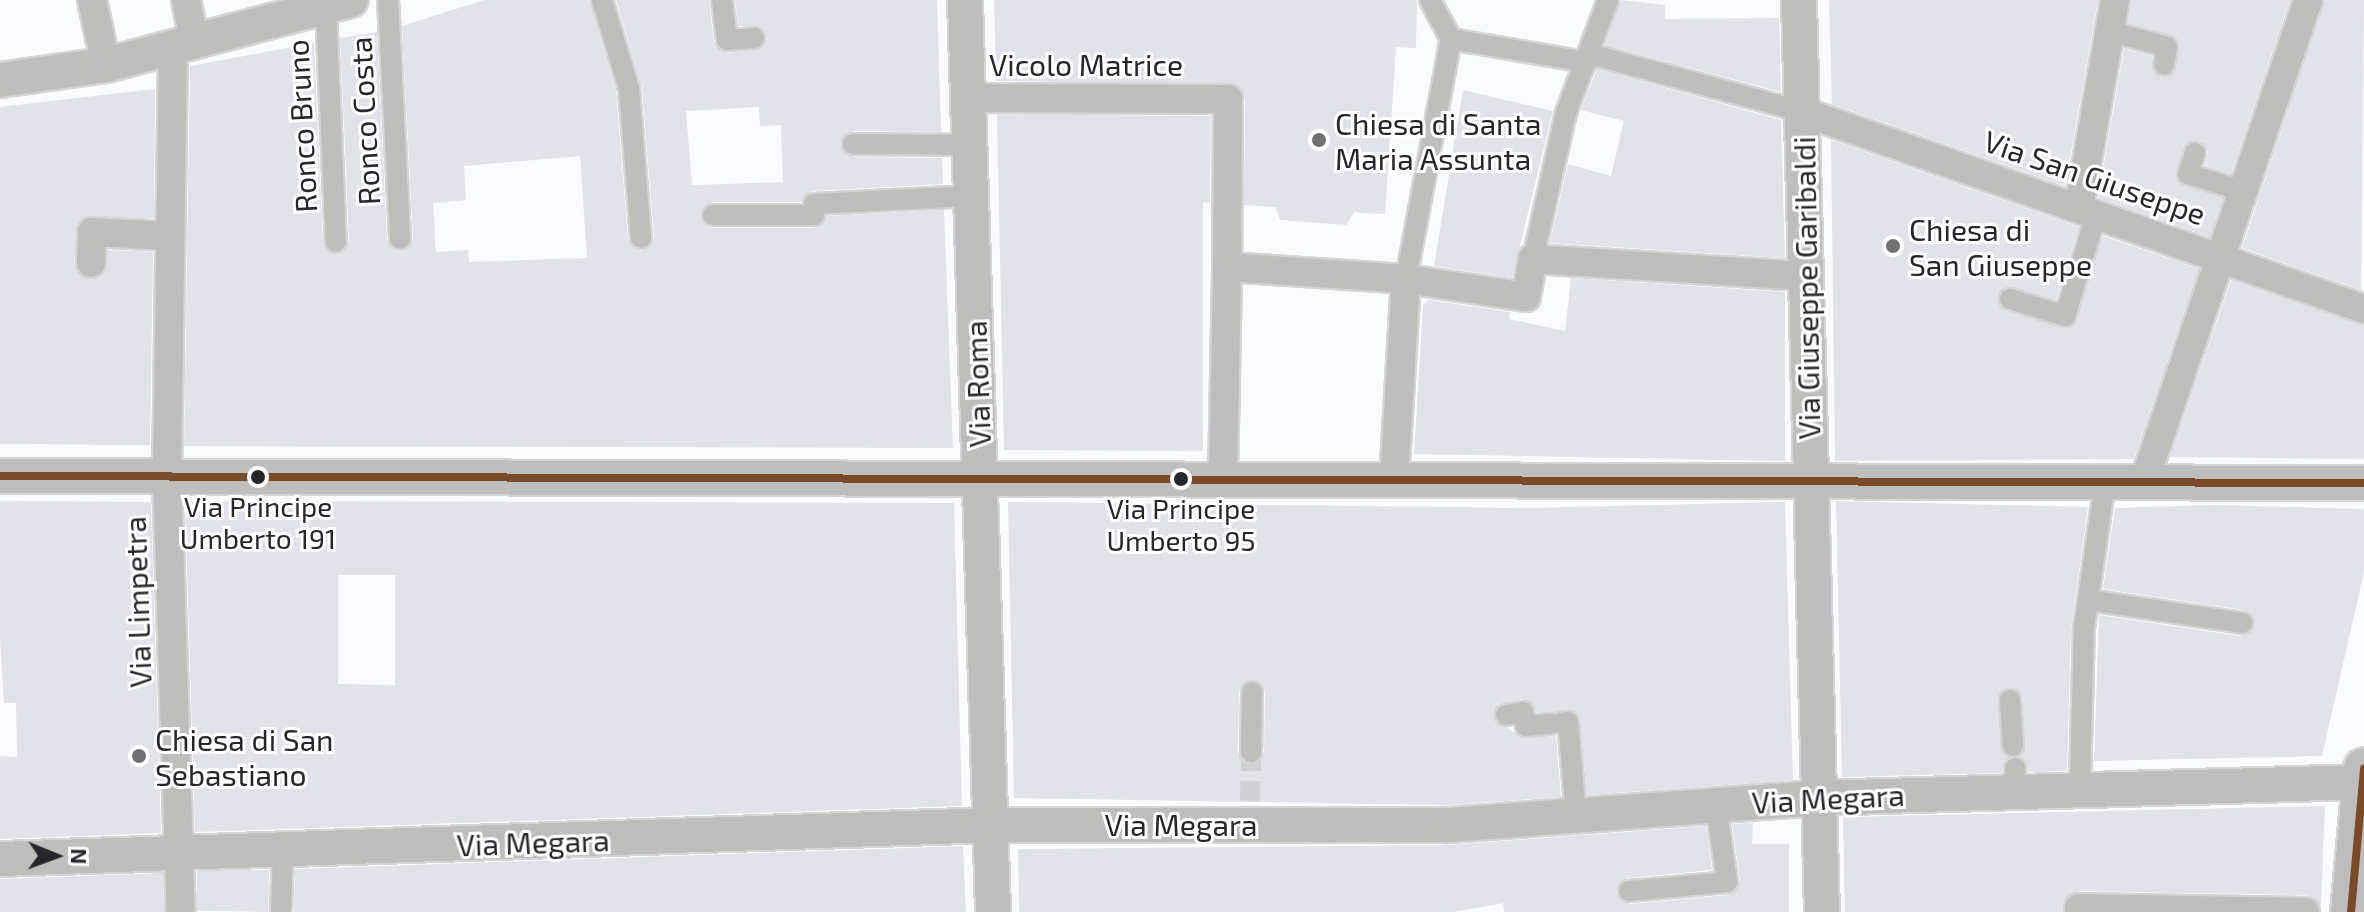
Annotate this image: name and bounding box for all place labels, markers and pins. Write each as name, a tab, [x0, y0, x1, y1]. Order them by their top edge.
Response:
place label: Chiesa di Santa Maria Assunta	[1335, 105, 1541, 176]
marker: Chiesa di Santa Maria Assunta	[1310, 131, 1328, 149]
place label: Chiesa di San Giuseppe	[1909, 211, 2092, 282]
marker: Chiesa di San Giuseppe	[1884, 237, 1902, 255]
marker: Via Principe Umberto 191	[250, 469, 266, 485]
marker: Via Principe Umberto 95	[1173, 471, 1189, 487]
place label: Via Principe Umberto 191	[180, 489, 336, 555]
place label: Via Principe Umberto 95	[1106, 491, 1256, 557]
place label: Chiesa di San Sebastiano	[155, 721, 334, 792]
marker: Chiesa di San Sebastiano	[130, 747, 148, 765]

